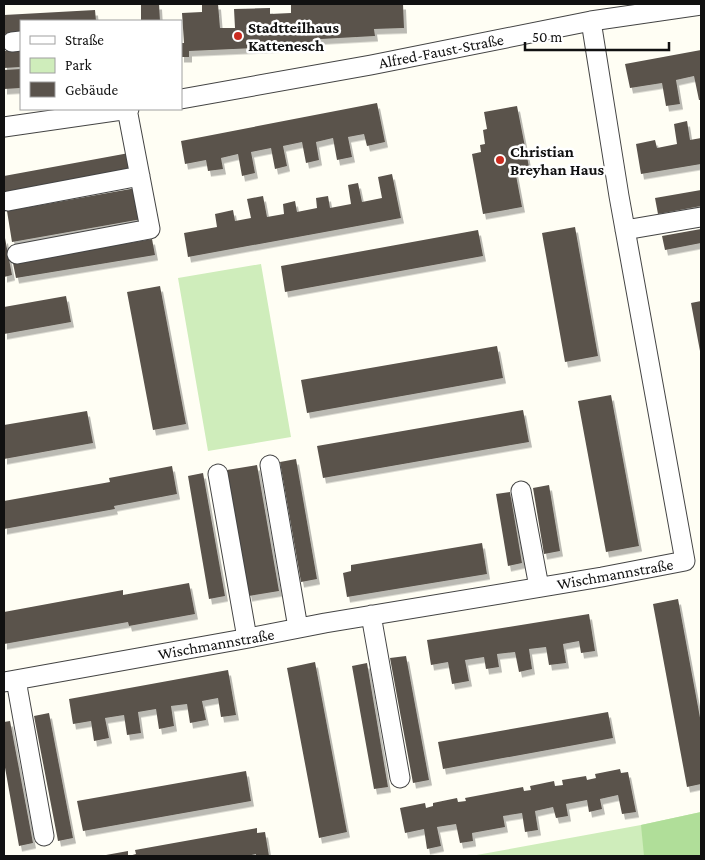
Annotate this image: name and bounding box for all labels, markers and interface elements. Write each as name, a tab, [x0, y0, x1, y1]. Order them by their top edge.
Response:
place label: Stadtteilhaus Kattenesch	[248, 19, 339, 54]
legend	[20, 20, 182, 110]
scale bar	[525, 20, 669, 52]
text: 50 m	[532, 29, 562, 45]
marker: Stadtteilhaus Kattenesch	[232, 30, 244, 42]
street label: Alfred-Faust-Straße	[377, 31, 505, 71]
text: Straße	[65, 32, 104, 48]
text: Park	[65, 57, 92, 73]
text: Gebäude	[65, 82, 119, 98]
place label: Christian Breyhan Haus	[510, 143, 605, 178]
marker: Christian Breyhan Haus	[494, 154, 506, 166]
street label: Wischmannstraße	[556, 555, 674, 593]
street label: Wischmannstraße	[157, 625, 275, 663]

